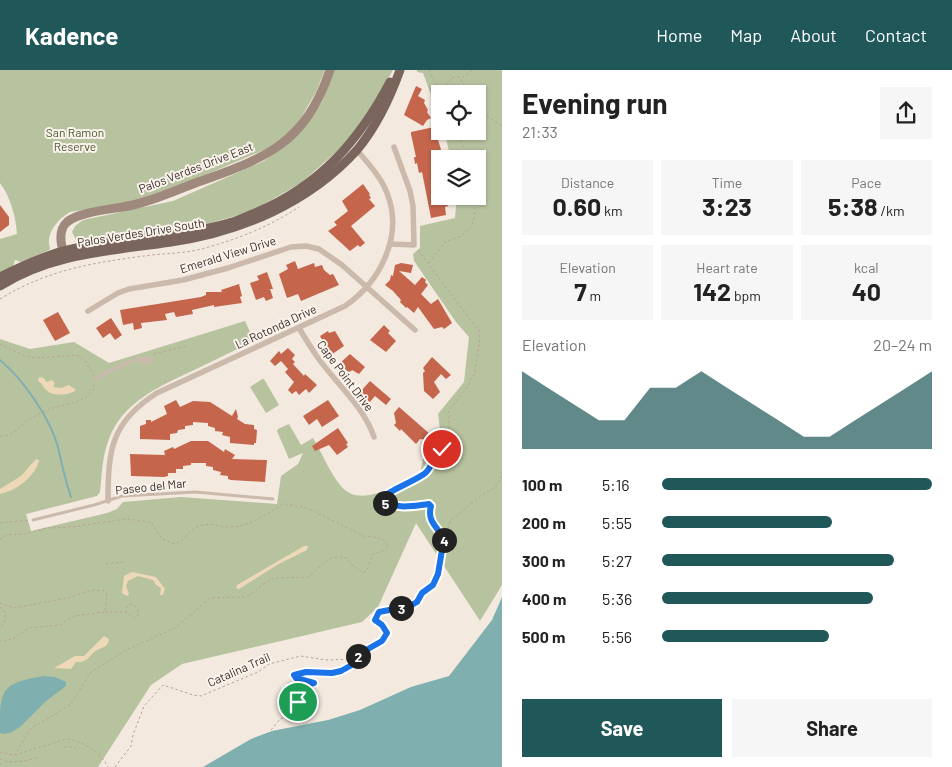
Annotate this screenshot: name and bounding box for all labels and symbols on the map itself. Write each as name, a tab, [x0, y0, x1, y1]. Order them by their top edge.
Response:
park label: San Ramon Reserve	[46, 125, 104, 153]
street label: Palos Verdes Drive East	[136, 139, 255, 195]
street label: Palos Verdes Drive South	[76, 215, 206, 249]
street label: Emerald View Drive	[178, 233, 277, 275]
street label: La Rotonda Drive	[233, 301, 318, 351]
street label: Cape Point Drive	[315, 337, 377, 414]
pin	[421, 428, 463, 470]
street label: Paseo del Mar	[115, 475, 188, 497]
pin: 5	[372, 490, 398, 516]
pin: 4	[432, 528, 456, 552]
pin: 3	[388, 596, 414, 620]
pin: 2	[346, 644, 370, 668]
street label: Catalina Trail	[205, 649, 272, 689]
pin	[277, 681, 319, 723]

